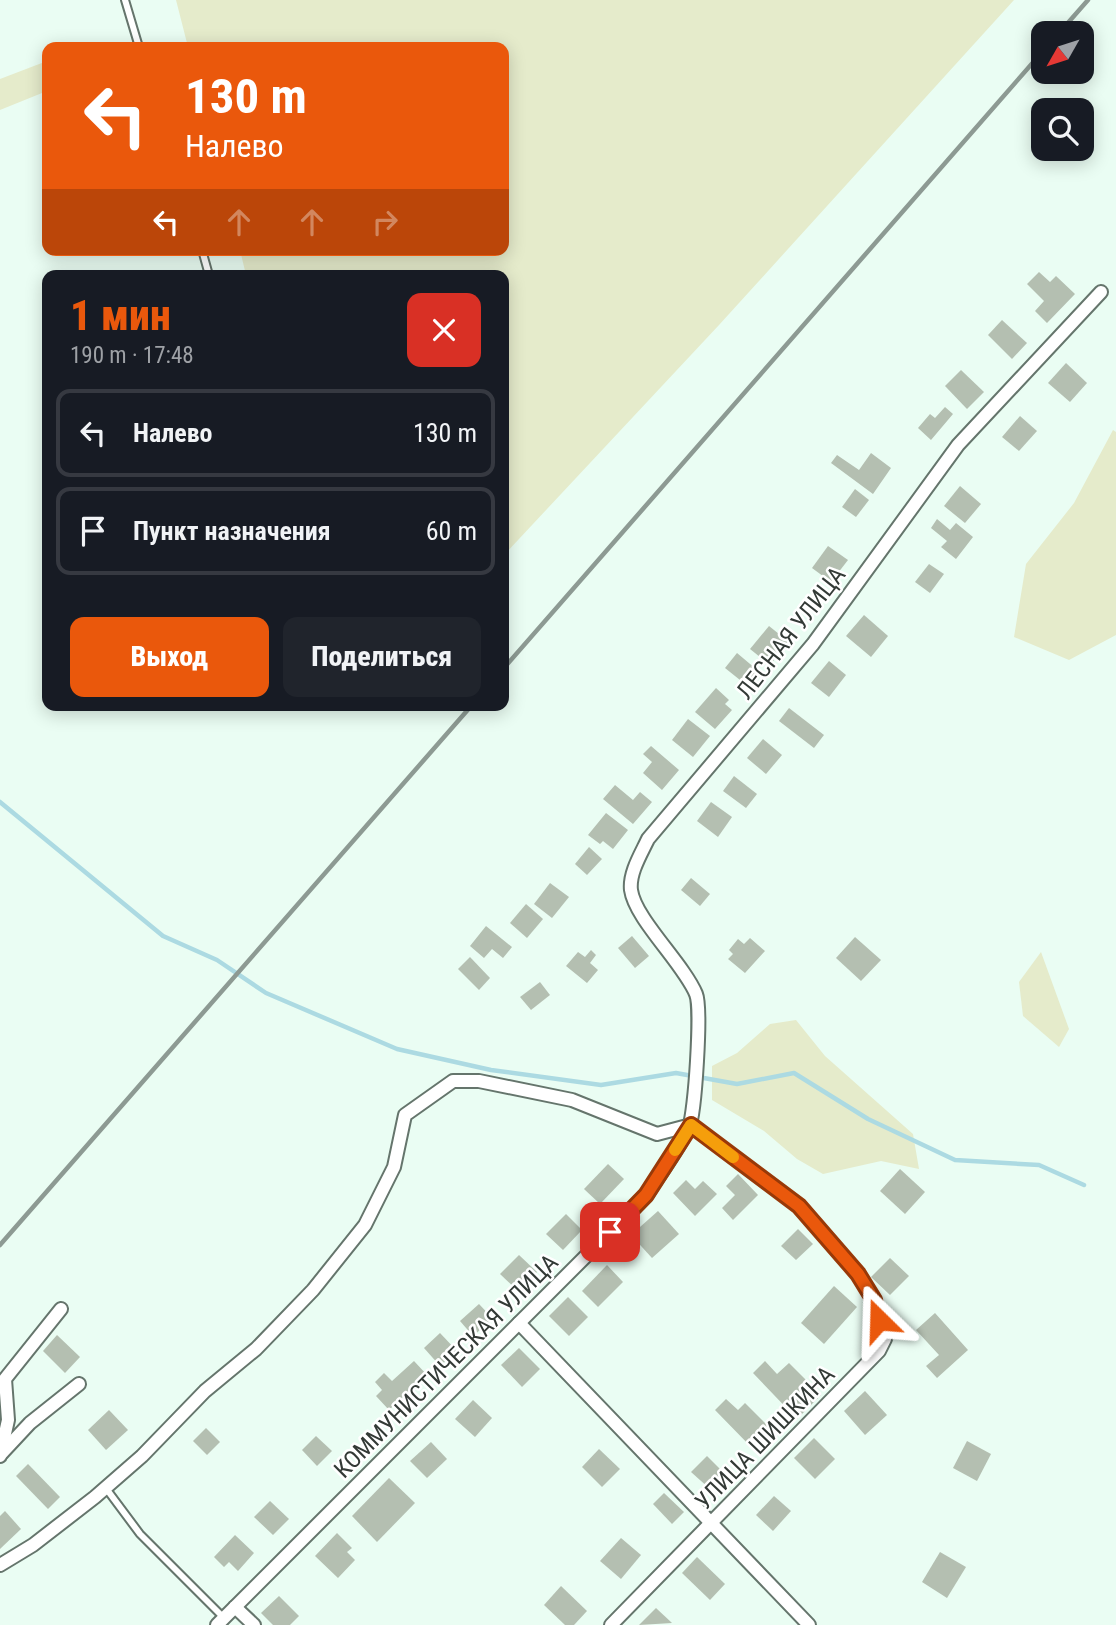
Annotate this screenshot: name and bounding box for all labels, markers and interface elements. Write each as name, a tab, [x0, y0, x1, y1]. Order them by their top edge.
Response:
north arrow	[1031, 21, 1094, 84]
map controls	[1031, 21, 1094, 161]
text: 130 m	[185, 68, 307, 125]
icon: left	[70, 70, 161, 161]
button: search	[1031, 98, 1094, 161]
text: Налево	[185, 127, 284, 165]
icon: left	[147, 203, 185, 241]
icon: ahead	[220, 203, 258, 241]
icon: ahead	[293, 203, 331, 241]
icon: right	[366, 203, 404, 241]
text: 1 мин	[70, 291, 171, 340]
button: close	[407, 293, 481, 367]
text: 190 m · 17:48	[70, 342, 194, 369]
icon: left	[74, 414, 112, 452]
text: Налево	[133, 418, 213, 448]
text: 130 m	[413, 418, 477, 448]
icon: arrive	[74, 512, 112, 550]
text: Пункт назначения	[133, 516, 331, 546]
text: 60 m	[426, 516, 477, 546]
street label: ЛЕСНАЯ УЛИЦА	[731, 561, 851, 705]
button: Выход	[70, 617, 269, 697]
button: Поделиться	[283, 617, 481, 697]
pin	[580, 1202, 640, 1262]
icon: arrive	[591, 1213, 629, 1251]
street label: КОММУНИСТИЧЕСКАЯ УЛИЦА	[328, 1248, 564, 1484]
position arrow	[842, 1283, 916, 1357]
street label: УЛИЦА ШИШКИНА	[690, 1360, 841, 1515]

